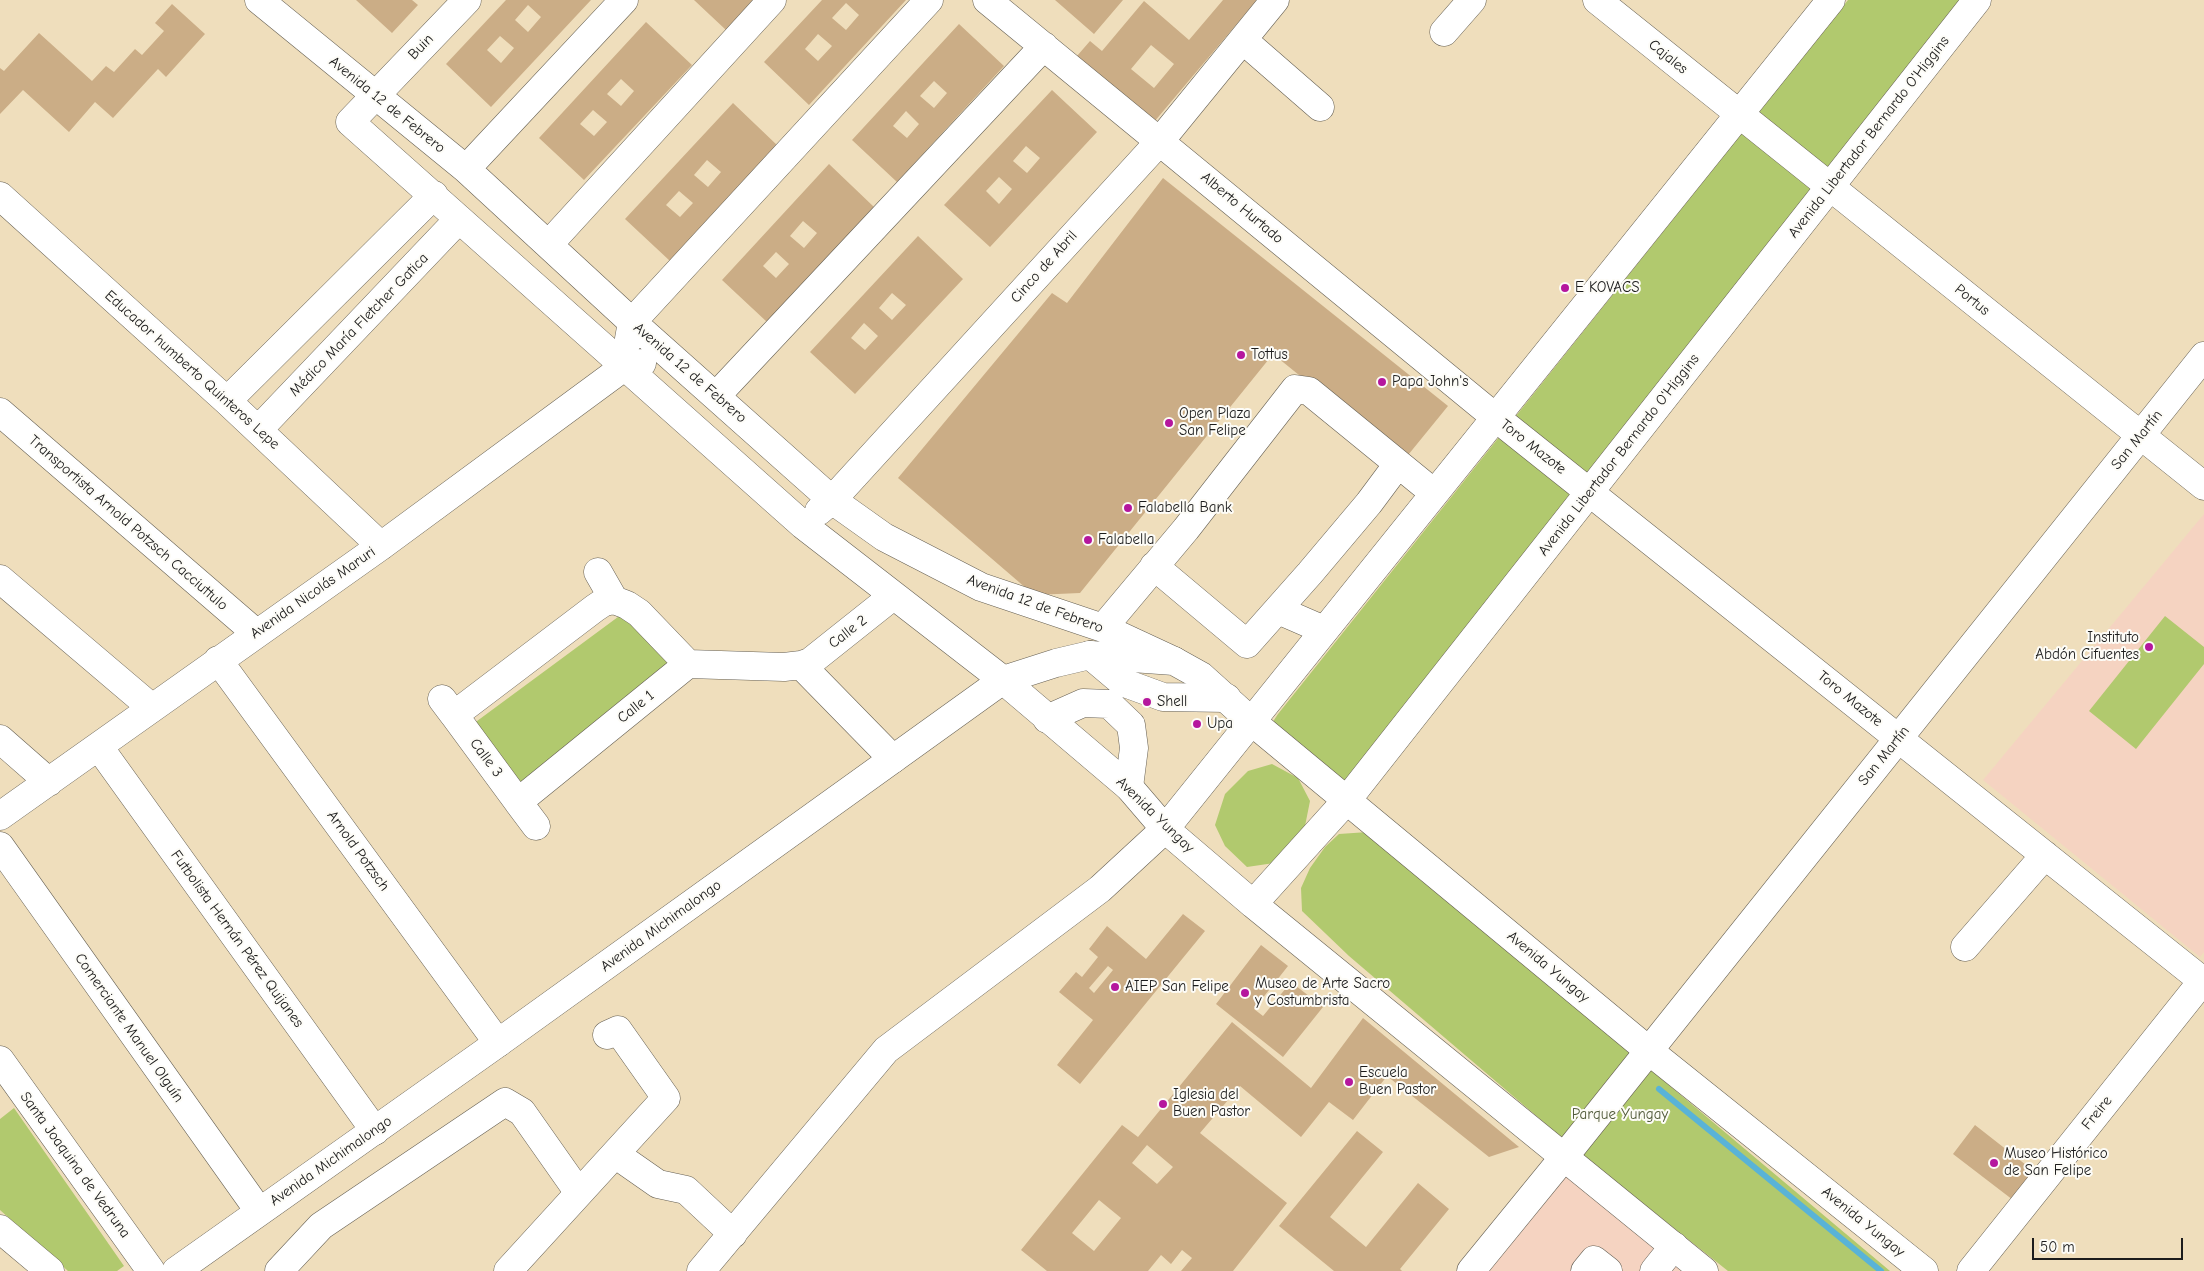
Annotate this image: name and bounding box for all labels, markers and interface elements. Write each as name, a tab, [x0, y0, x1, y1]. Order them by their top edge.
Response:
street label: Buin	[405, 30, 437, 64]
street label: Avenida Libertador Bernardo O'Higgins	[1785, 32, 1953, 242]
street label: Cajales	[1645, 36, 1691, 78]
street label: Avenida 12 de Febrero	[325, 53, 449, 157]
street label: Alberto Hurtado	[1197, 168, 1287, 248]
street label: Cinco de Abril	[1007, 227, 1081, 307]
street label: Médico María Fletcher Gatica	[286, 250, 432, 400]
place label: E KOVACS	[1575, 279, 1639, 297]
street label: Portus	[1951, 280, 1993, 320]
marker: E KOVACS	[1559, 282, 1571, 294]
street label: Educador humberto Quinteros Lepe	[101, 287, 283, 453]
street label: Avenida 12 de Febrero	[630, 319, 750, 427]
place label: Tottus	[1251, 346, 1288, 364]
marker: Tottus	[1235, 349, 1247, 361]
street label: Avenida Libertador Bernardo O'Higgins	[1535, 350, 1703, 560]
place label: Papa John's	[1392, 373, 1469, 391]
marker: Papa John's	[1376, 376, 1388, 388]
place label: Open Plaza San Felipe	[1179, 405, 1251, 440]
street label: San Martín	[2107, 407, 2167, 473]
street label: Toro Mazote	[1496, 416, 1570, 478]
marker: Open Plaza San Felipe	[1163, 417, 1175, 429]
street label: Transportista Arnold Potzsch Cacciuttulo	[25, 432, 231, 614]
place label: Falabella Bank	[1138, 499, 1232, 517]
marker: Falabella Bank	[1122, 502, 1134, 514]
place label: Falabella	[1098, 531, 1154, 549]
marker: Falabella	[1082, 534, 1094, 546]
street label: Avenida Nicolás Maruri	[247, 543, 379, 643]
street label: Avenida 12 de Febrero	[964, 571, 1106, 637]
street label: Calle 2	[825, 611, 871, 653]
place label: Instituto Abdón Cifuentes	[2035, 629, 2139, 664]
marker: Instituto Abdón Cifuentes	[2143, 641, 2155, 653]
street label: Toro Mazote	[1814, 667, 1886, 731]
street label: Calle 1	[614, 687, 658, 727]
place label: Shell	[1157, 693, 1187, 711]
marker: Shell	[1141, 696, 1153, 708]
place label: Upa	[1207, 715, 1233, 733]
marker: Upa	[1191, 718, 1203, 730]
street label: San Martín	[1854, 723, 1914, 789]
street label: Calle 3	[466, 735, 506, 781]
street label: Avenida Yungay	[1112, 773, 1198, 857]
street label: Arnold Potzsch	[323, 807, 393, 895]
street label: Futbolista Hernán Pérez Quijanes	[167, 847, 307, 1031]
street label: Avenida Michimalongo	[597, 876, 725, 976]
street label: Avenida Yungay	[1503, 927, 1593, 1007]
street label: Comerciante Manuel Olguín	[71, 950, 187, 1106]
place label: Museo de Arte Sacro y Costumbrista	[1255, 975, 1390, 1010]
place label: AIEP San Felipe	[1125, 978, 1229, 996]
marker: AIEP San Felipe	[1109, 981, 1121, 993]
marker: Museo de Arte Sacro y Costumbrista	[1239, 987, 1251, 999]
place label: Escuela Buen Pastor	[1359, 1064, 1436, 1099]
marker: Escuela Buen Pastor	[1343, 1076, 1355, 1088]
place label: Iglesia del Buen Pastor	[1173, 1086, 1250, 1121]
street label: Santa Joaquina de Vedruna	[16, 1089, 134, 1241]
street label: Freire	[2078, 1092, 2116, 1134]
marker: Iglesia del Buen Pastor	[1157, 1098, 1169, 1110]
park label: Parque Yungay	[1572, 1106, 1668, 1124]
street label: Avenida Michimalongo	[267, 1112, 395, 1210]
place label: Museo Histórico de San Felipe	[2004, 1145, 2108, 1180]
marker: Museo Histórico de San Felipe	[1988, 1157, 2000, 1169]
street label: Avenida Yungay	[1818, 1183, 1908, 1261]
scale bar	[2034, 1228, 2185, 1260]
text: 50 m	[2040, 1238, 2075, 1256]

